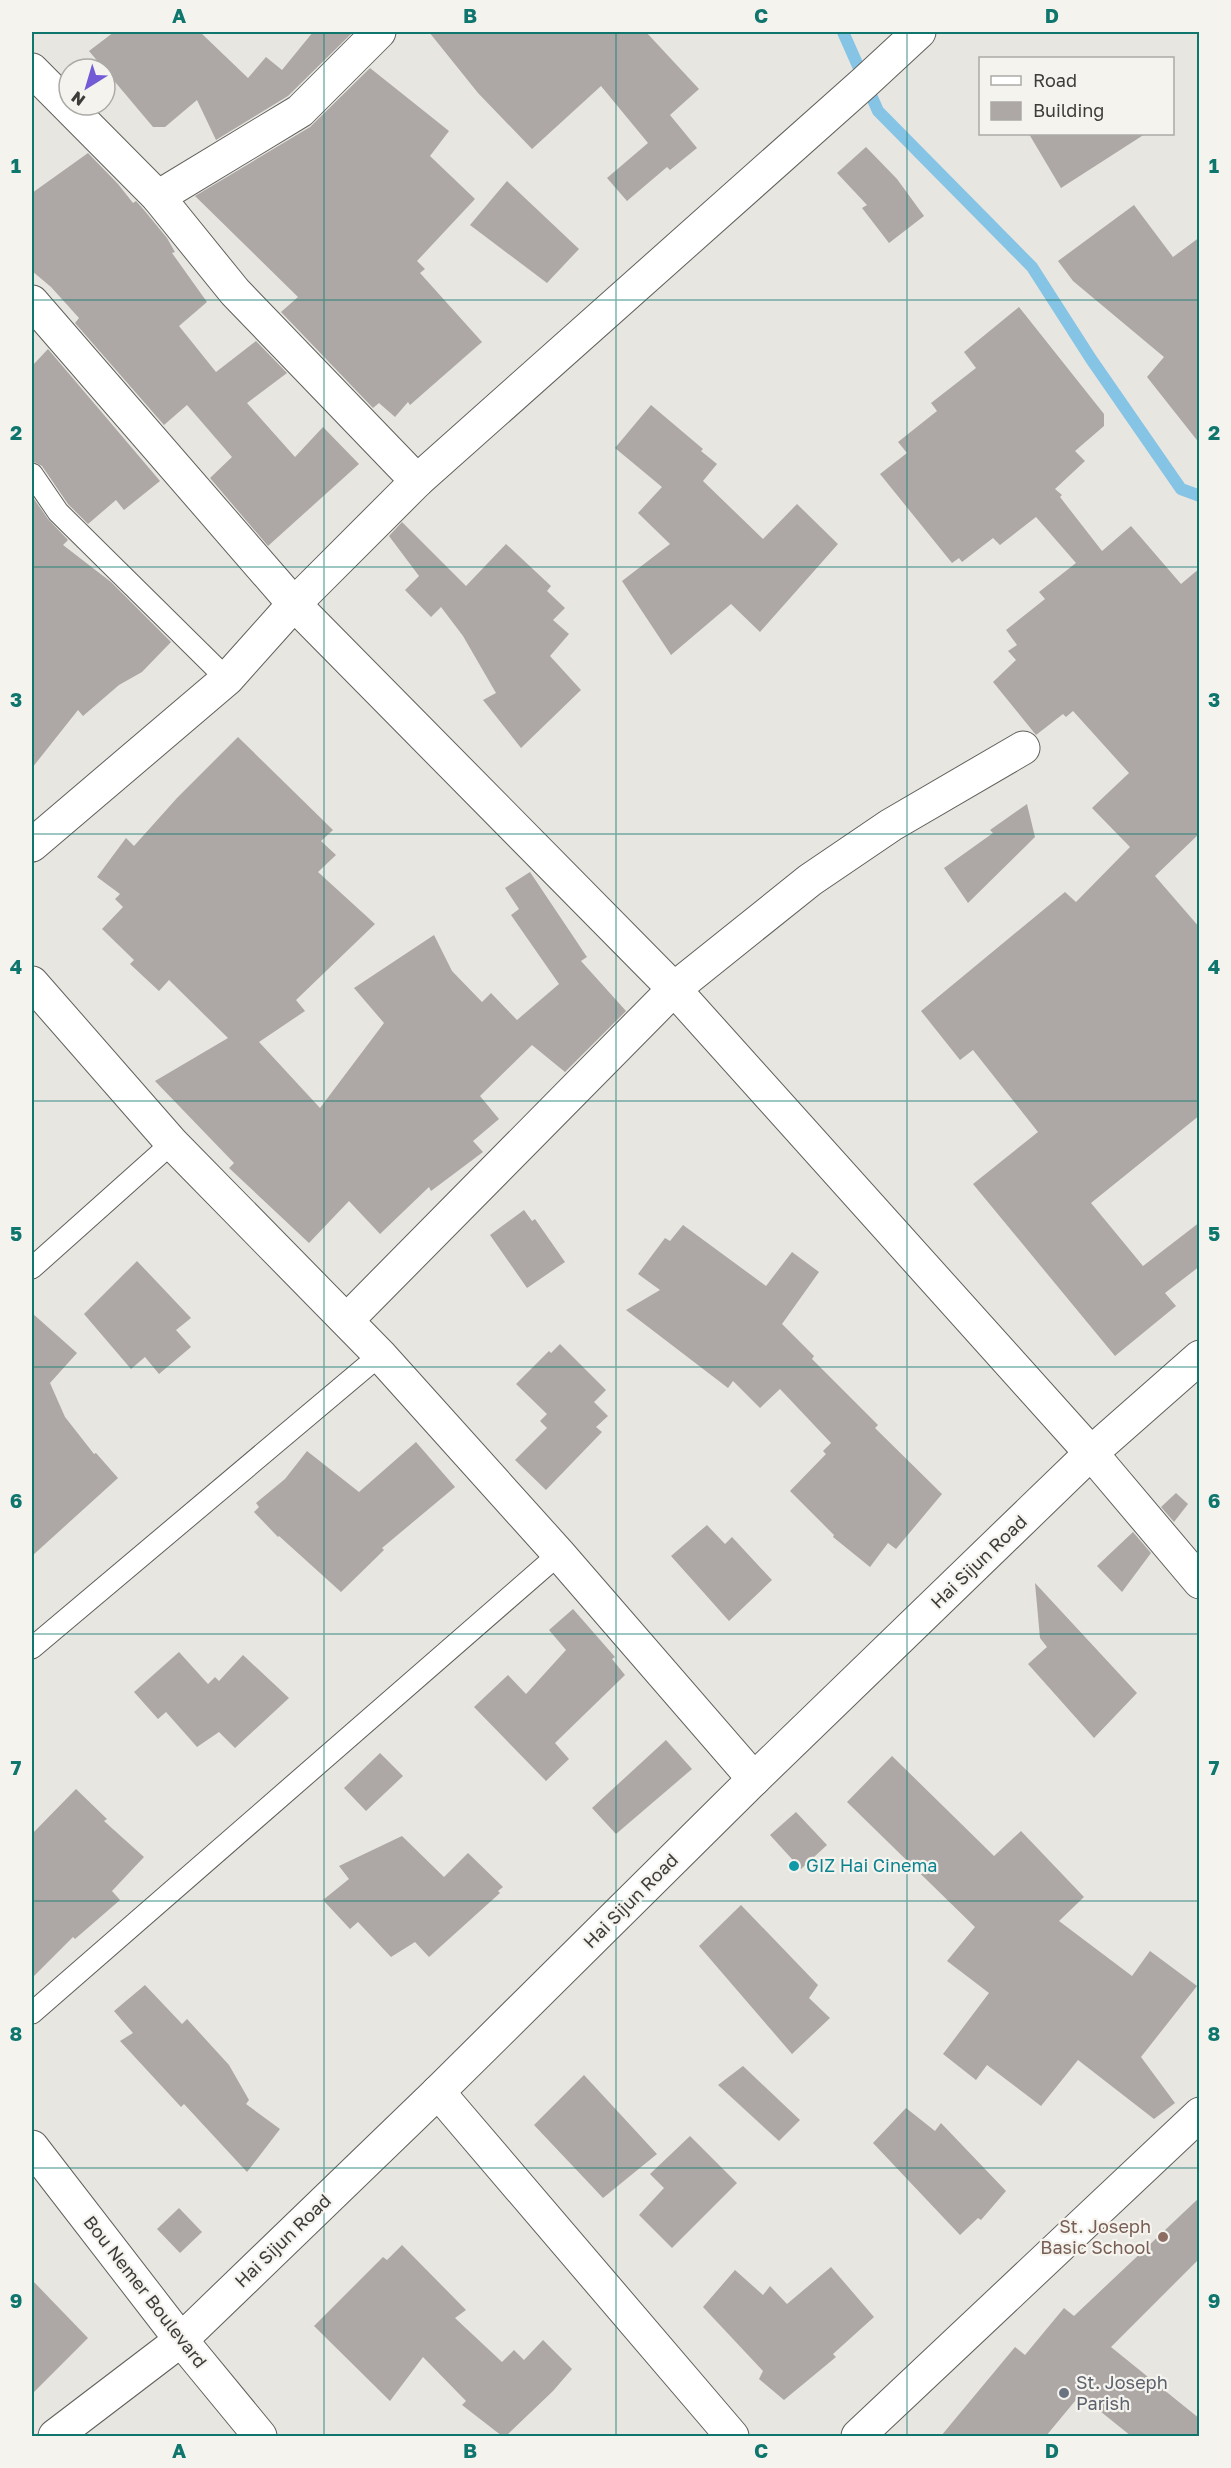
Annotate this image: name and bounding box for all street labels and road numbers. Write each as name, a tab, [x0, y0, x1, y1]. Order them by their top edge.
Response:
street label: Hai Sijun Road	[926, 1510, 1031, 1613]
street label: Hai Sijun Road	[578, 1848, 682, 1952]
street label: Hai Sijun Road	[230, 2189, 335, 2292]
street label: Bou Nemer Boulevard	[79, 2211, 212, 2372]

